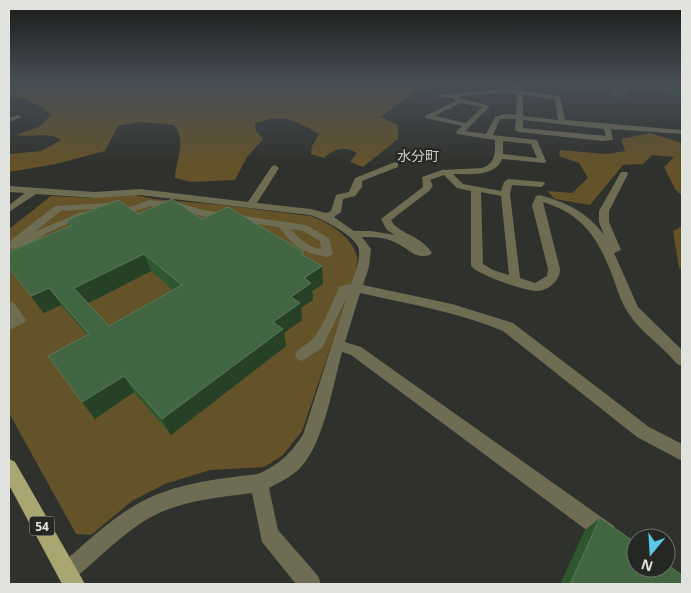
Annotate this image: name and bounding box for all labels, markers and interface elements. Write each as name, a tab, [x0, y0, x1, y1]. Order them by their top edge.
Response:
district label: 水分町	[397, 146, 439, 165]
road number: 54	[30, 516, 54, 536]
north arrow	[626, 528, 676, 578]
text: N	[638, 555, 655, 577]

